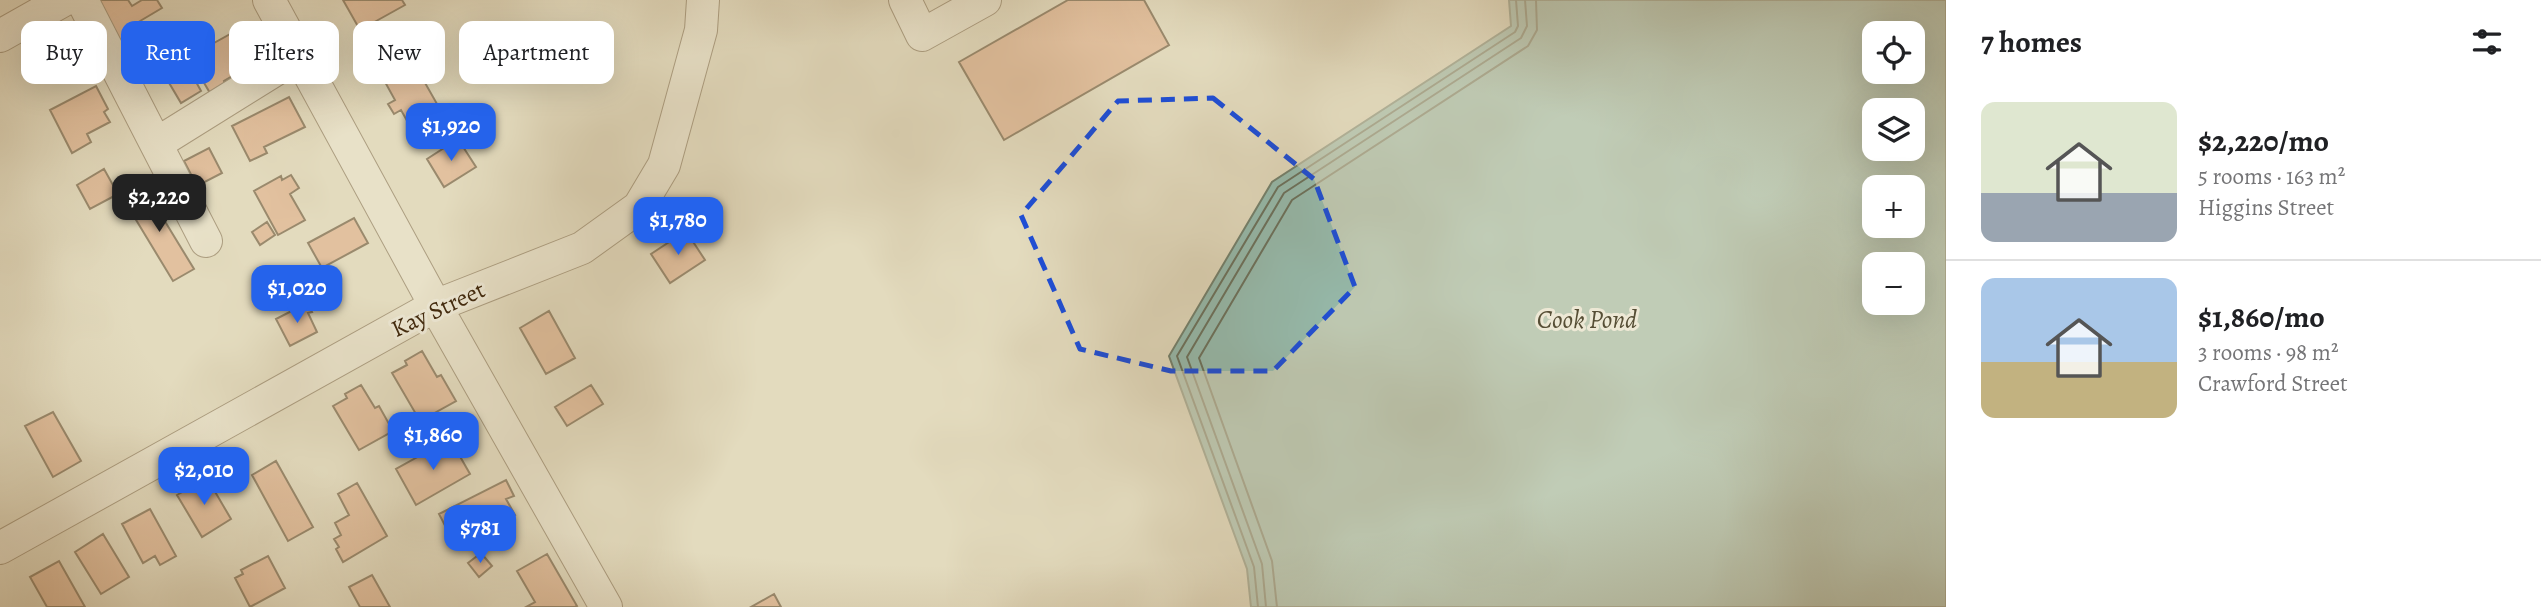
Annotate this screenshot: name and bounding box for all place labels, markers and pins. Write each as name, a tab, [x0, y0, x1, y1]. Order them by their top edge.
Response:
pin: $1,920	[394, 104, 508, 163]
pin: $2,220	[102, 174, 216, 234]
pin: $1,780	[621, 198, 735, 257]
pin: $1,020	[240, 266, 354, 325]
pin: $1,860	[376, 412, 490, 472]
pin: $2,010	[147, 448, 261, 507]
pin: $781	[439, 505, 521, 565]

